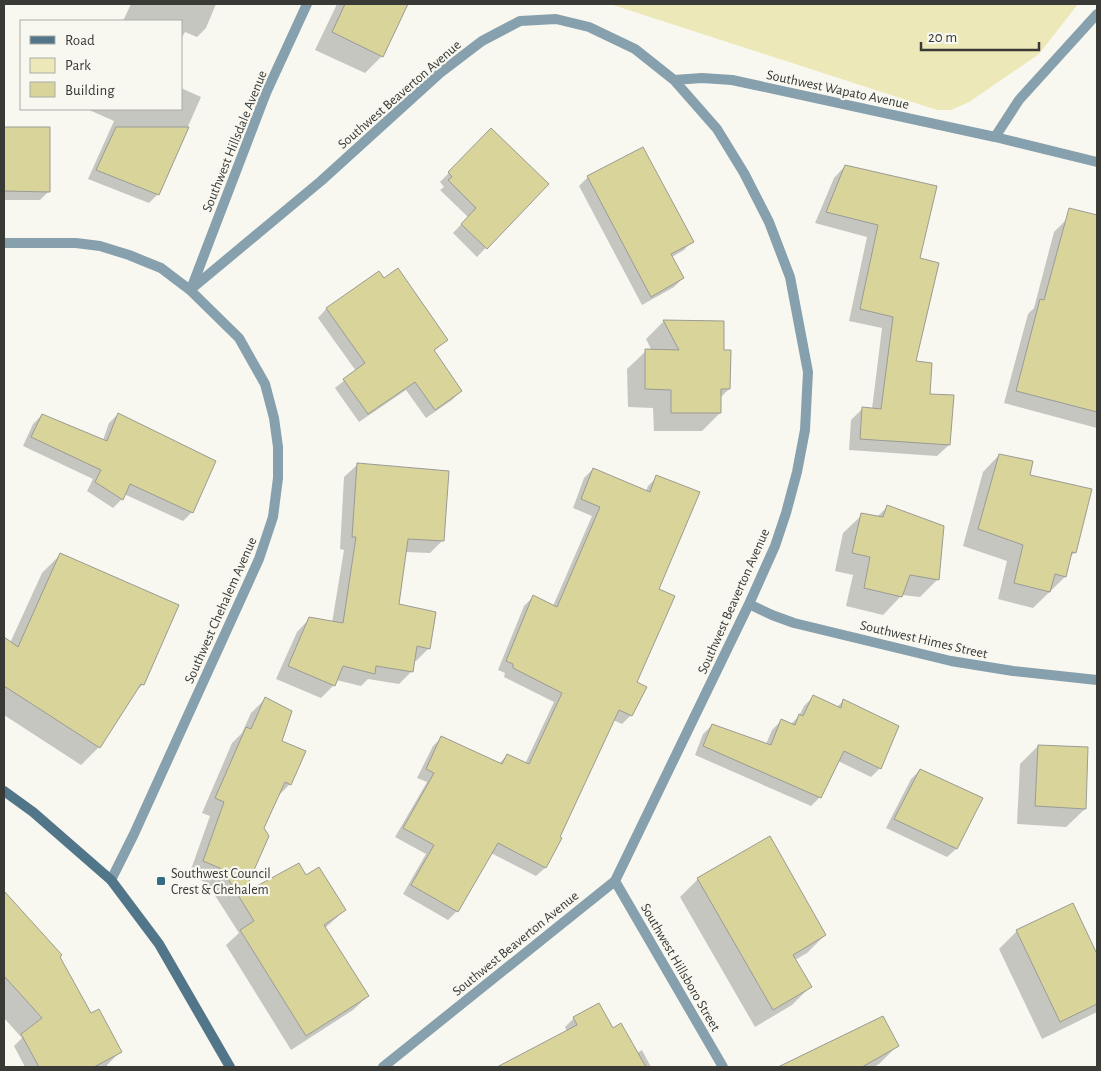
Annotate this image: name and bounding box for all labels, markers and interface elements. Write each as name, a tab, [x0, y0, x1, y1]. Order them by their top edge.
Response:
legend	[20, 20, 182, 110]
scale bar	[921, 20, 1038, 52]
text: 20 m	[928, 30, 957, 45]
text: Road	[65, 33, 95, 48]
street label: Southwest Beaverton Avenue	[336, 38, 464, 152]
text: Park	[65, 58, 91, 73]
street label: Southwest Wapato Avenue	[765, 68, 910, 112]
street label: Southwest Hillsdale Avenue	[200, 69, 270, 214]
text: Building	[65, 83, 115, 98]
street label: Southwest Beaverton Avenue	[695, 527, 772, 676]
street label: Southwest Chehalem Avenue	[182, 535, 260, 686]
street label: Southwest Himes Street	[859, 618, 989, 662]
place label: Southwest Council Crest & Chehalem	[171, 867, 271, 897]
marker: Southwest Council Crest & Chehalem	[155, 875, 167, 887]
street label: Southwest Beaverton Avenue	[450, 889, 581, 999]
street label: Southwest Hillsboro Street	[638, 901, 723, 1034]

